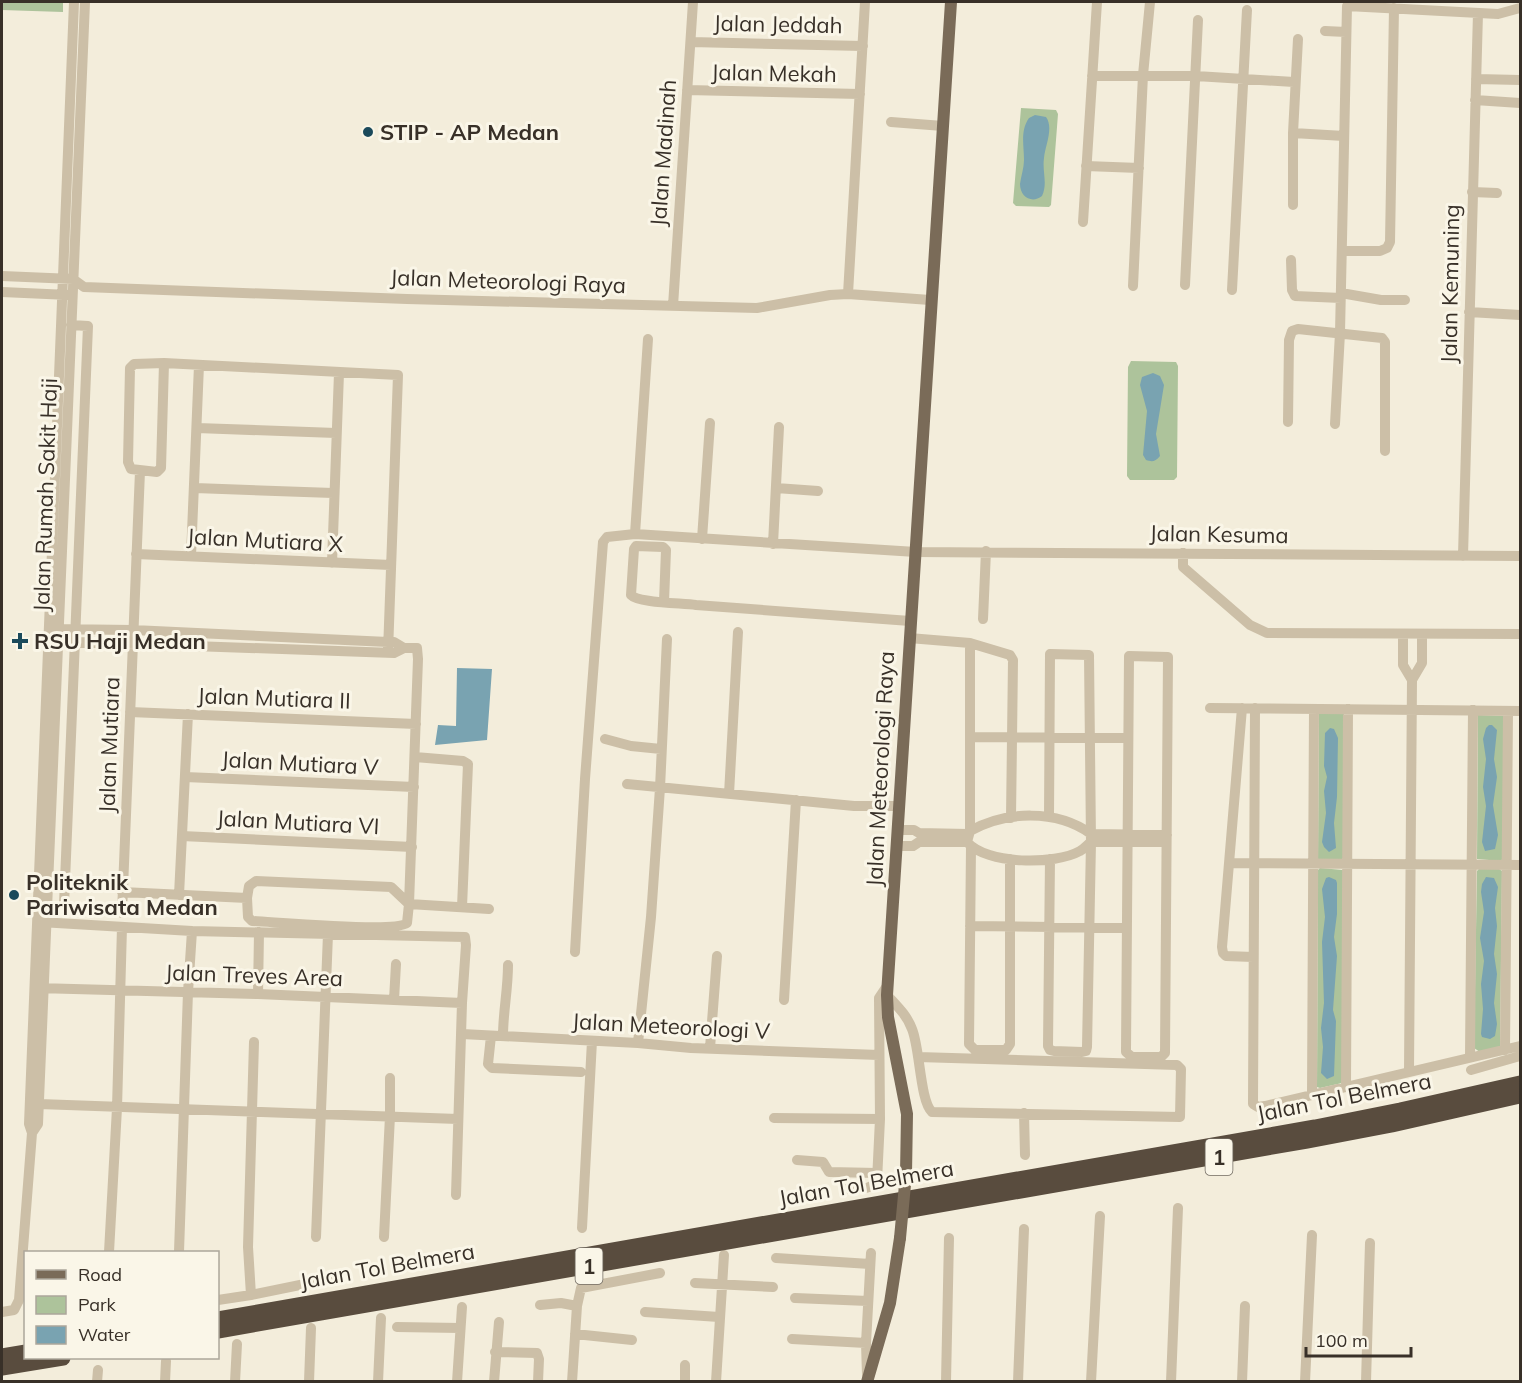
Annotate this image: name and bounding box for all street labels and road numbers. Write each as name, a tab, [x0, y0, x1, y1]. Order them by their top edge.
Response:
street label: Jalan Jeddah	[713, 9, 843, 39]
street label: Jalan Mekah	[711, 58, 837, 88]
street label: Jalan Madinah	[644, 79, 682, 227]
street label: Jalan Kemuning	[1435, 204, 1465, 364]
street label: Jalan Meteorologi Raya	[390, 263, 626, 299]
street label: Jalan Rumah Sakit Haji	[27, 378, 63, 612]
street label: Jalan Kesuma	[1149, 519, 1289, 549]
street label: Jalan Mutiara X	[186, 522, 344, 558]
street label: Jalan Meteorologi Raya	[860, 650, 900, 888]
street label: Jalan Mutiara	[93, 676, 125, 814]
street label: Jalan Mutiara II	[197, 681, 351, 715]
street label: Jalan Mutiara V	[221, 745, 380, 781]
street label: Jalan Mutiara VI	[216, 804, 380, 840]
street label: Jalan Treves Area	[165, 958, 343, 992]
street label: Jalan Meteorologi V	[571, 1007, 771, 1045]
street label: Jalan Tol Belmera	[1254, 1066, 1434, 1128]
road number: 1	[1206, 1139, 1232, 1175]
street label: Jalan Tol Belmera	[776, 1154, 956, 1212]
street label: Jalan Tol Belmera	[297, 1237, 477, 1295]
road number: 1	[576, 1248, 602, 1284]

